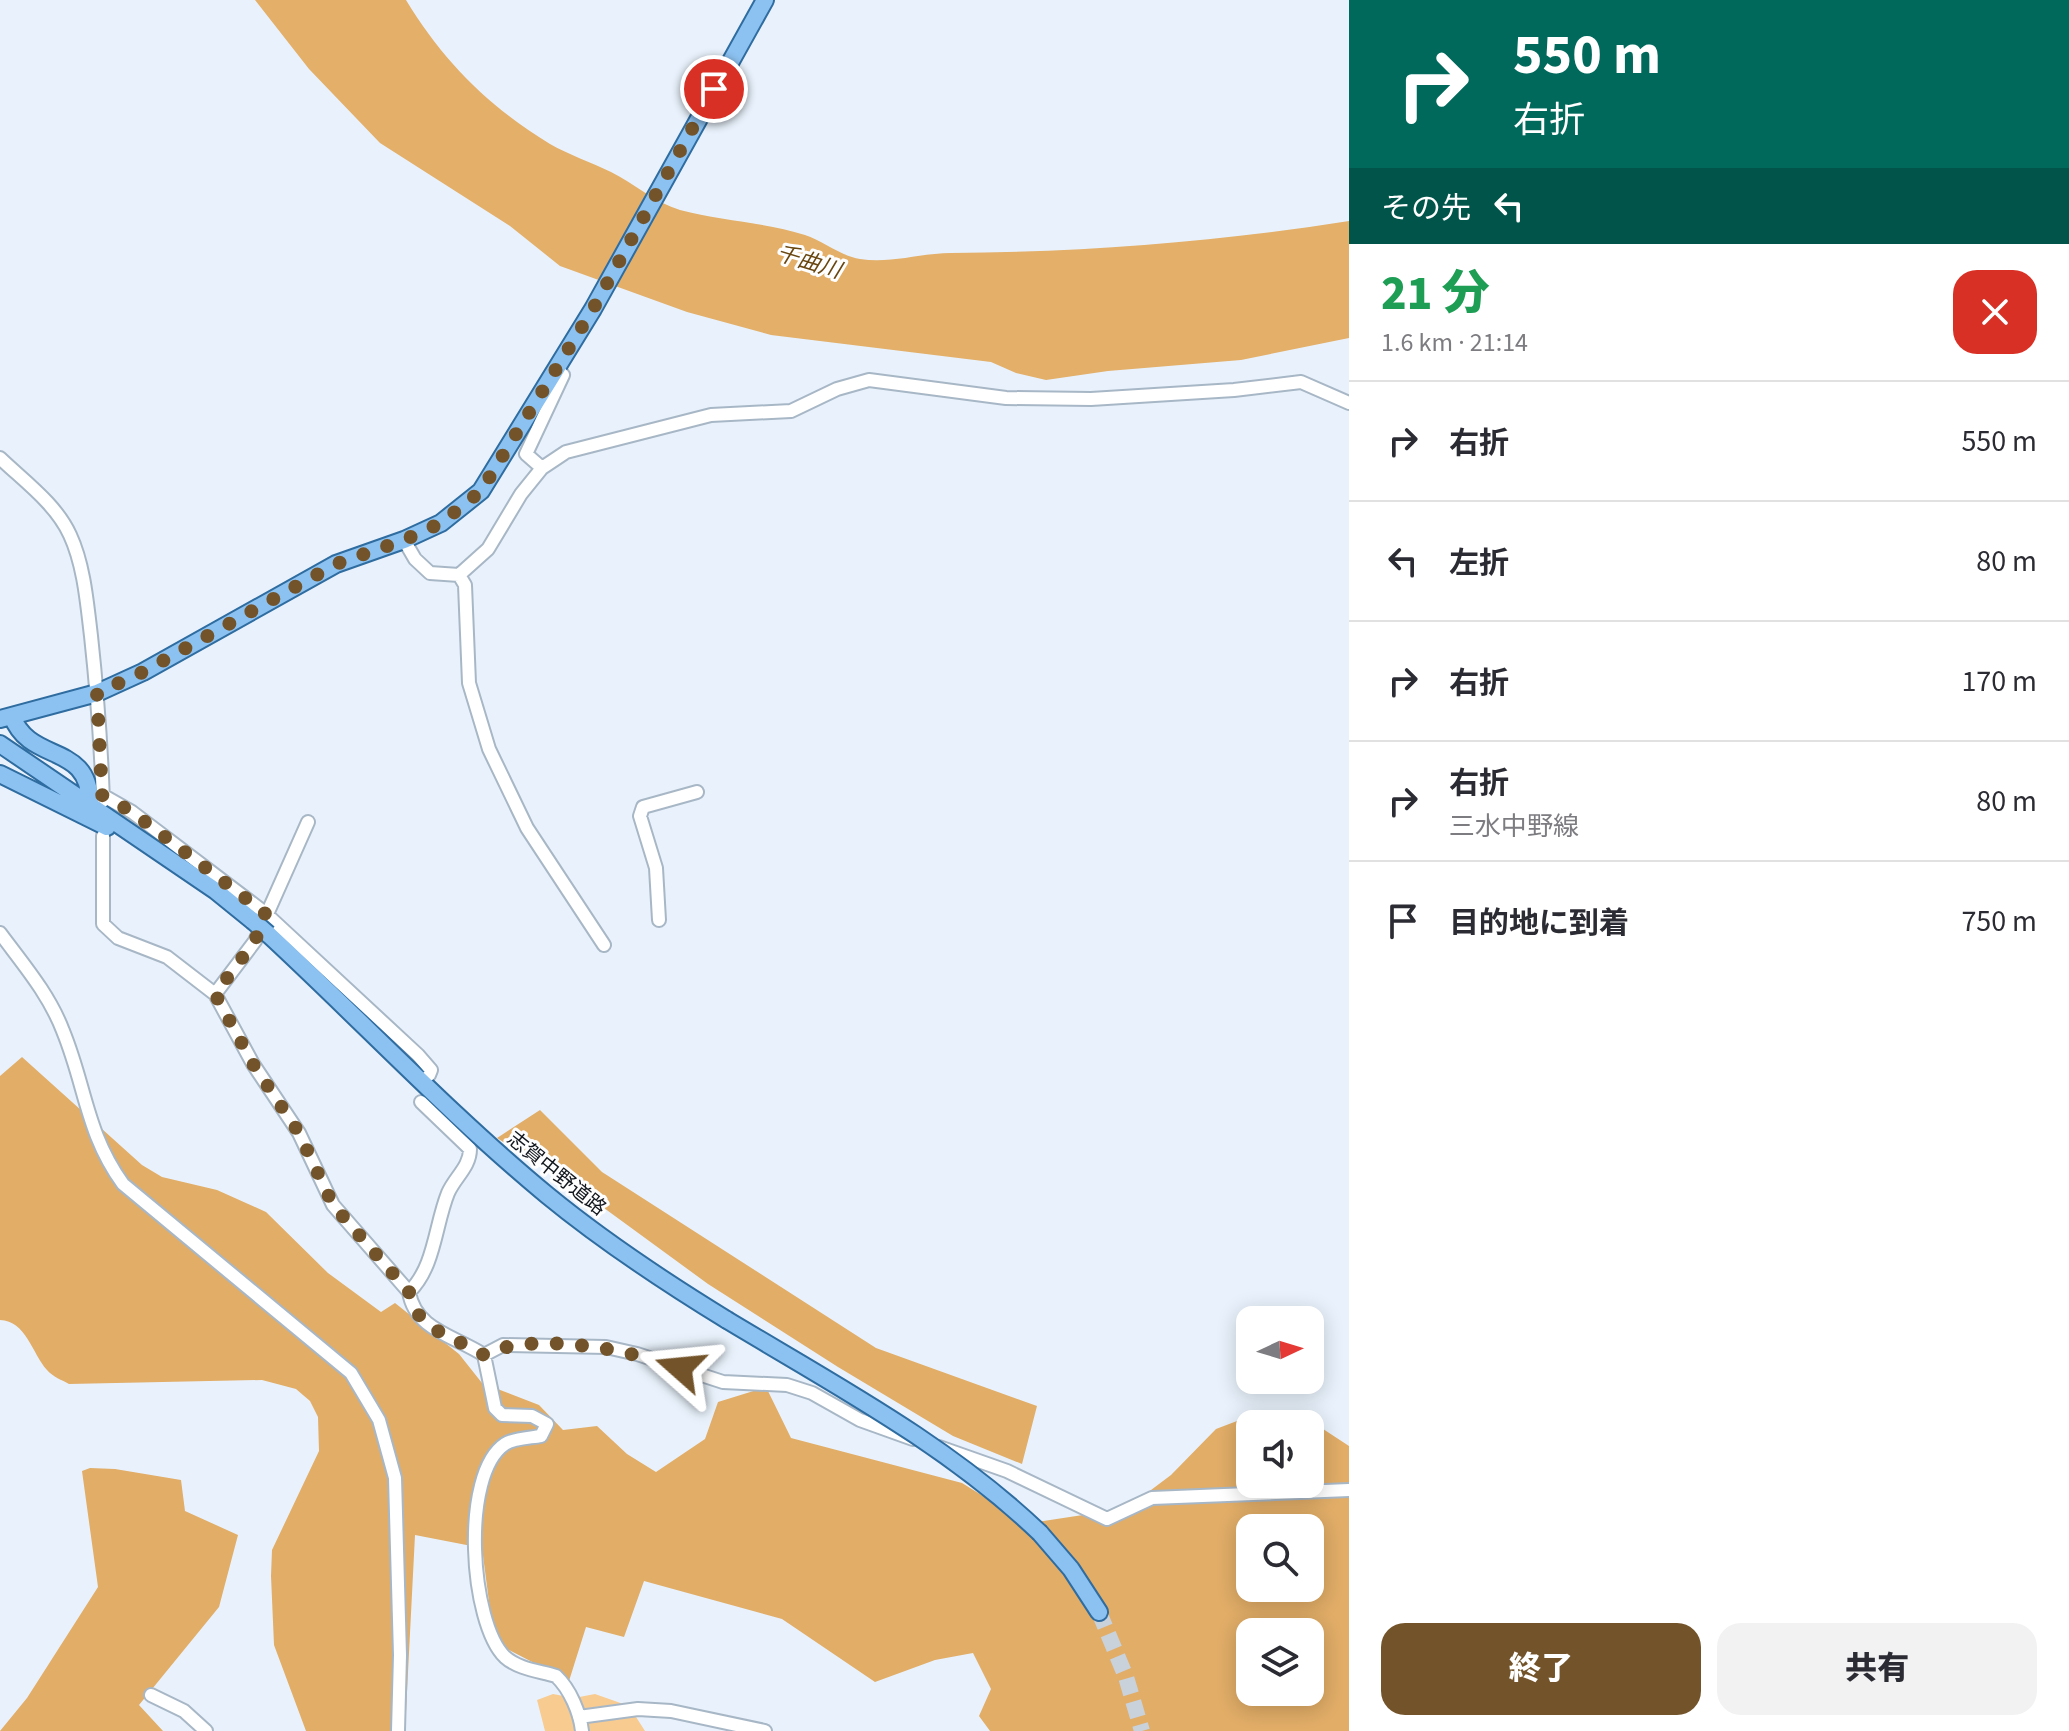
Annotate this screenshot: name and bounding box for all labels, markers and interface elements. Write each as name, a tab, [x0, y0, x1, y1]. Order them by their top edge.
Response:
text: 550 m	[1513, 16, 1661, 95]
icon: right	[1381, 32, 1485, 136]
pin	[680, 55, 748, 123]
icon: arrive	[692, 67, 736, 111]
text: 右折	[1513, 95, 1585, 146]
icon: left	[1487, 184, 1531, 228]
text: その先	[1381, 187, 1471, 230]
water label: 千曲川	[772, 237, 847, 287]
text: 21 分	[1381, 260, 1490, 328]
button: close	[1953, 270, 2037, 354]
text: 1.6 km · 21:14	[1381, 324, 1528, 361]
icon: right	[1381, 419, 1425, 463]
text: 550 m	[1961, 420, 2037, 463]
text: 右折	[1449, 422, 1509, 465]
icon: left	[1381, 539, 1425, 583]
text: 80 m	[1976, 540, 2037, 583]
text: 左折	[1449, 542, 1509, 585]
icon: right	[1381, 659, 1425, 703]
text: 170 m	[1961, 660, 2037, 703]
text: 右折	[1449, 662, 1509, 705]
text: 右折	[1449, 762, 1509, 805]
icon: right	[1381, 779, 1425, 823]
text: 80 m	[1976, 780, 2037, 823]
text: 三水中野線	[1449, 808, 1579, 845]
icon: arrive	[1381, 899, 1425, 943]
text: 750 m	[1961, 900, 2037, 943]
text: 目的地に到着	[1449, 902, 1629, 945]
street label: 志賀中野道路	[501, 1125, 612, 1222]
north arrow	[1236, 1306, 1324, 1394]
map controls	[1236, 1306, 1324, 1706]
position arrow	[638, 1326, 722, 1410]
button: sound	[1236, 1410, 1324, 1498]
button: search	[1236, 1514, 1324, 1602]
button: layers	[1236, 1618, 1324, 1706]
button: 終了	[1381, 1623, 1701, 1715]
button: 共有	[1717, 1623, 2037, 1715]

